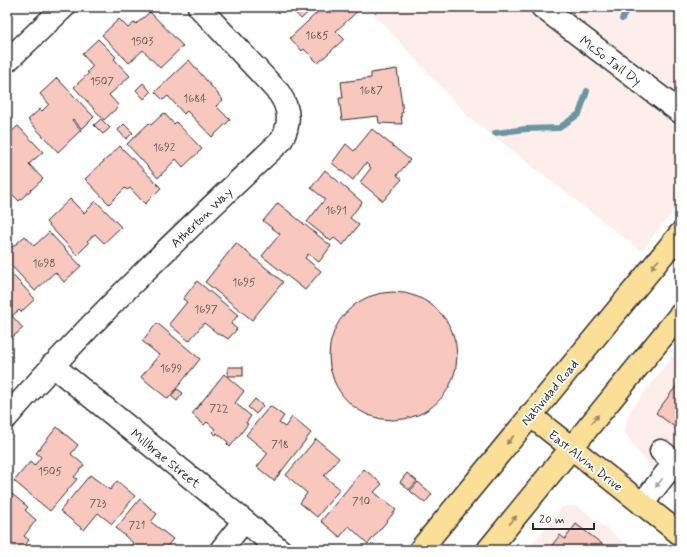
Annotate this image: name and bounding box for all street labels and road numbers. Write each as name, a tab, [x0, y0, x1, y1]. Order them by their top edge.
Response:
street label: McSo Jail Dy	[576, 32, 644, 90]
street label: Atherton Way	[167, 184, 237, 252]
street label: Natividad Road	[518, 356, 583, 430]
street label: Millbrae Street	[127, 426, 204, 493]
street label: East Alvin Drive	[544, 427, 626, 496]

